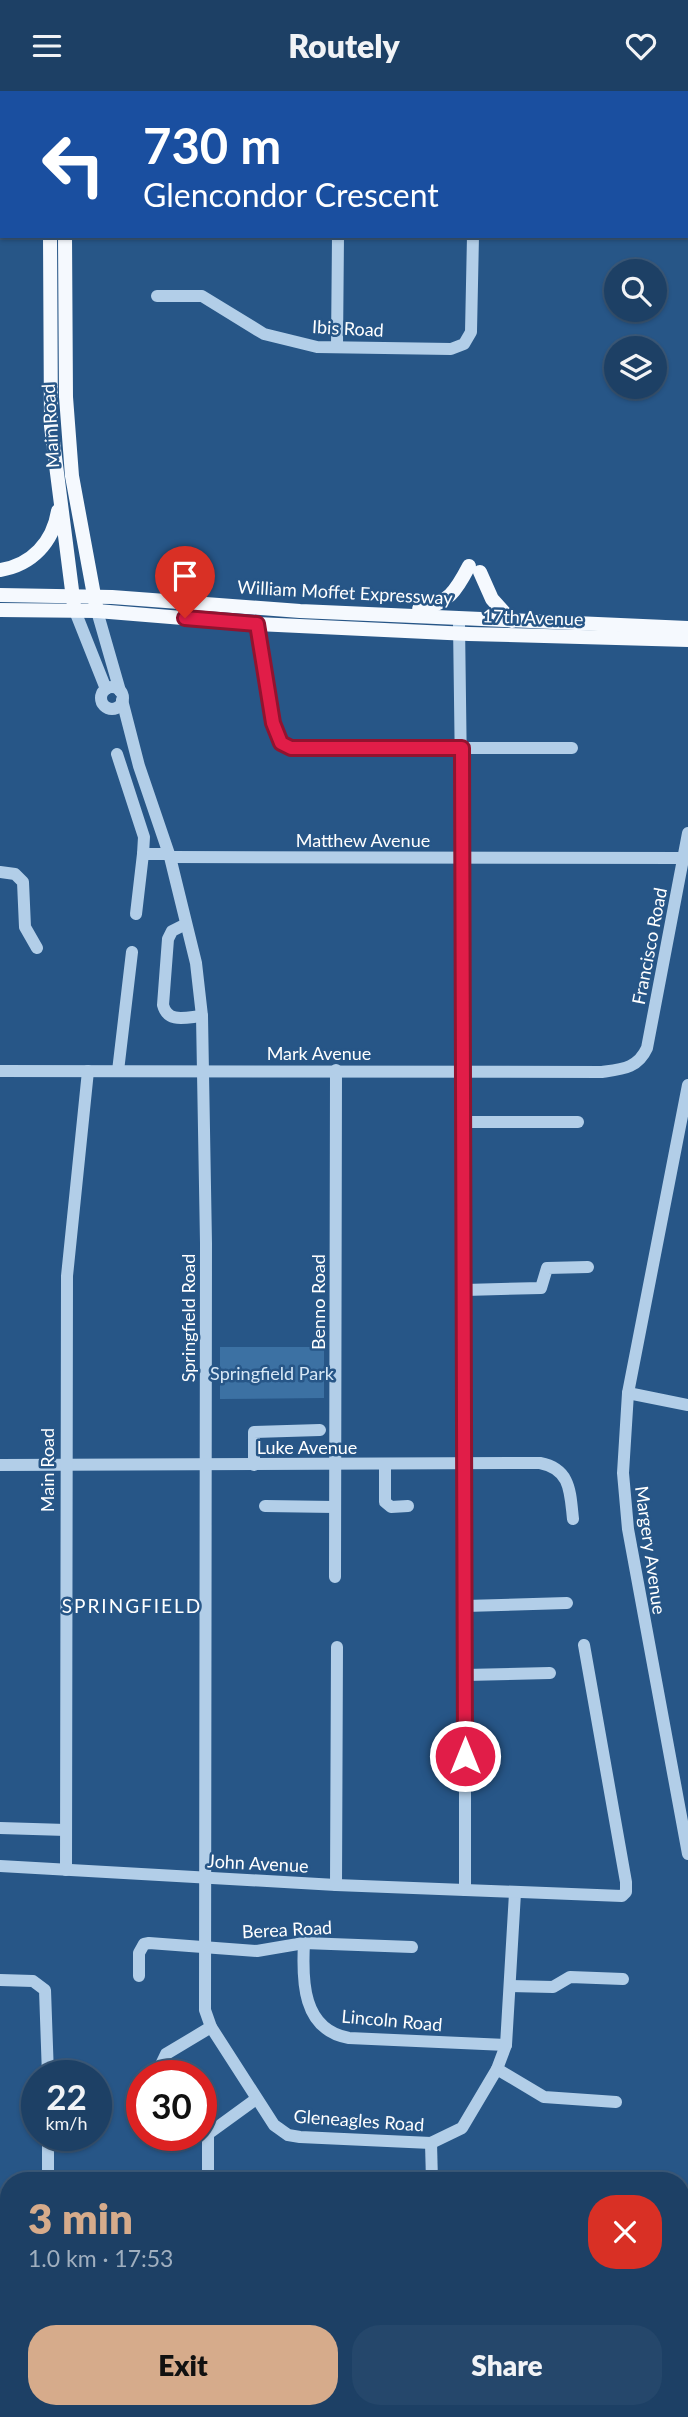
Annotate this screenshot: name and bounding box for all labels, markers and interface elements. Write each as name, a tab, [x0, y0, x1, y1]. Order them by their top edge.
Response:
text: Routely	[288, 26, 400, 65]
icon: menu	[28, 27, 66, 65]
icon: heart	[622, 27, 660, 65]
text: 730 m	[143, 116, 281, 174]
icon: left	[28, 119, 119, 210]
text: Glencondor Crescent	[143, 175, 439, 214]
map controls	[604, 259, 667, 399]
button: search	[604, 259, 667, 322]
street label: Ibis Road	[312, 315, 384, 341]
button: layers	[604, 336, 667, 399]
street label: Main Road	[37, 383, 63, 469]
pin	[155, 546, 215, 618]
icon: arrive	[166, 557, 204, 595]
street label: William Moffet Expressway	[237, 575, 454, 609]
street label: 17th Avenue	[482, 604, 584, 630]
street label: Matthew Avenue	[296, 829, 430, 851]
street label: Francisco Road	[627, 886, 671, 1006]
street label: Mark Avenue	[267, 1042, 371, 1064]
street label: Springfield Road	[177, 1254, 199, 1382]
street label: Benno Road	[307, 1254, 329, 1350]
park label: Springfield Park	[210, 1362, 335, 1384]
street label: Main Road	[36, 1428, 58, 1512]
street label: Luke Avenue	[257, 1436, 357, 1458]
street label: Margery Avenue	[631, 1484, 671, 1616]
district label: SPRINGFIELD	[62, 1594, 202, 1617]
position arrow	[428, 1719, 502, 1793]
street label: John Avenue	[207, 1849, 309, 1877]
street label: Berea Road	[241, 1916, 333, 1942]
street label: Lincoln Road	[341, 2005, 443, 2035]
speed limit sign: 30	[126, 2060, 217, 2151]
text: 22	[46, 2075, 87, 2117]
street label: Gleneagles Road	[293, 2104, 425, 2136]
text: km/h	[45, 2112, 88, 2134]
text: 3 min	[28, 2193, 133, 2243]
button: close	[588, 2195, 662, 2269]
text: 1.0 km · 17:53	[28, 2244, 173, 2272]
button: Exit	[28, 2325, 338, 2405]
button: Share	[352, 2325, 662, 2405]

